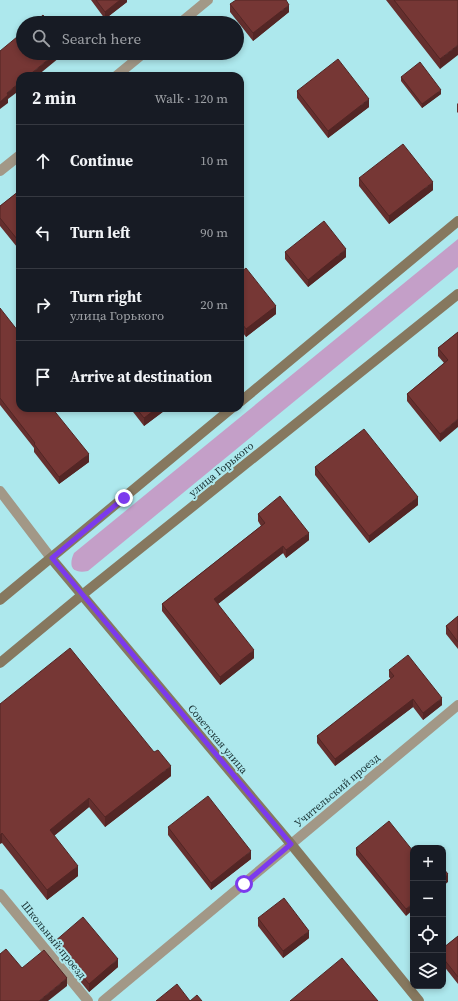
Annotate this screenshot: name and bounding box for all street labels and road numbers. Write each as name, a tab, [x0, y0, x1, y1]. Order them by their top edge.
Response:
street label: улица Горького	[186, 438, 257, 500]
street label: Советская улица	[184, 701, 251, 778]
street label: Учительский проезд	[292, 750, 383, 830]
street label: Школьный проезд	[18, 898, 90, 982]

